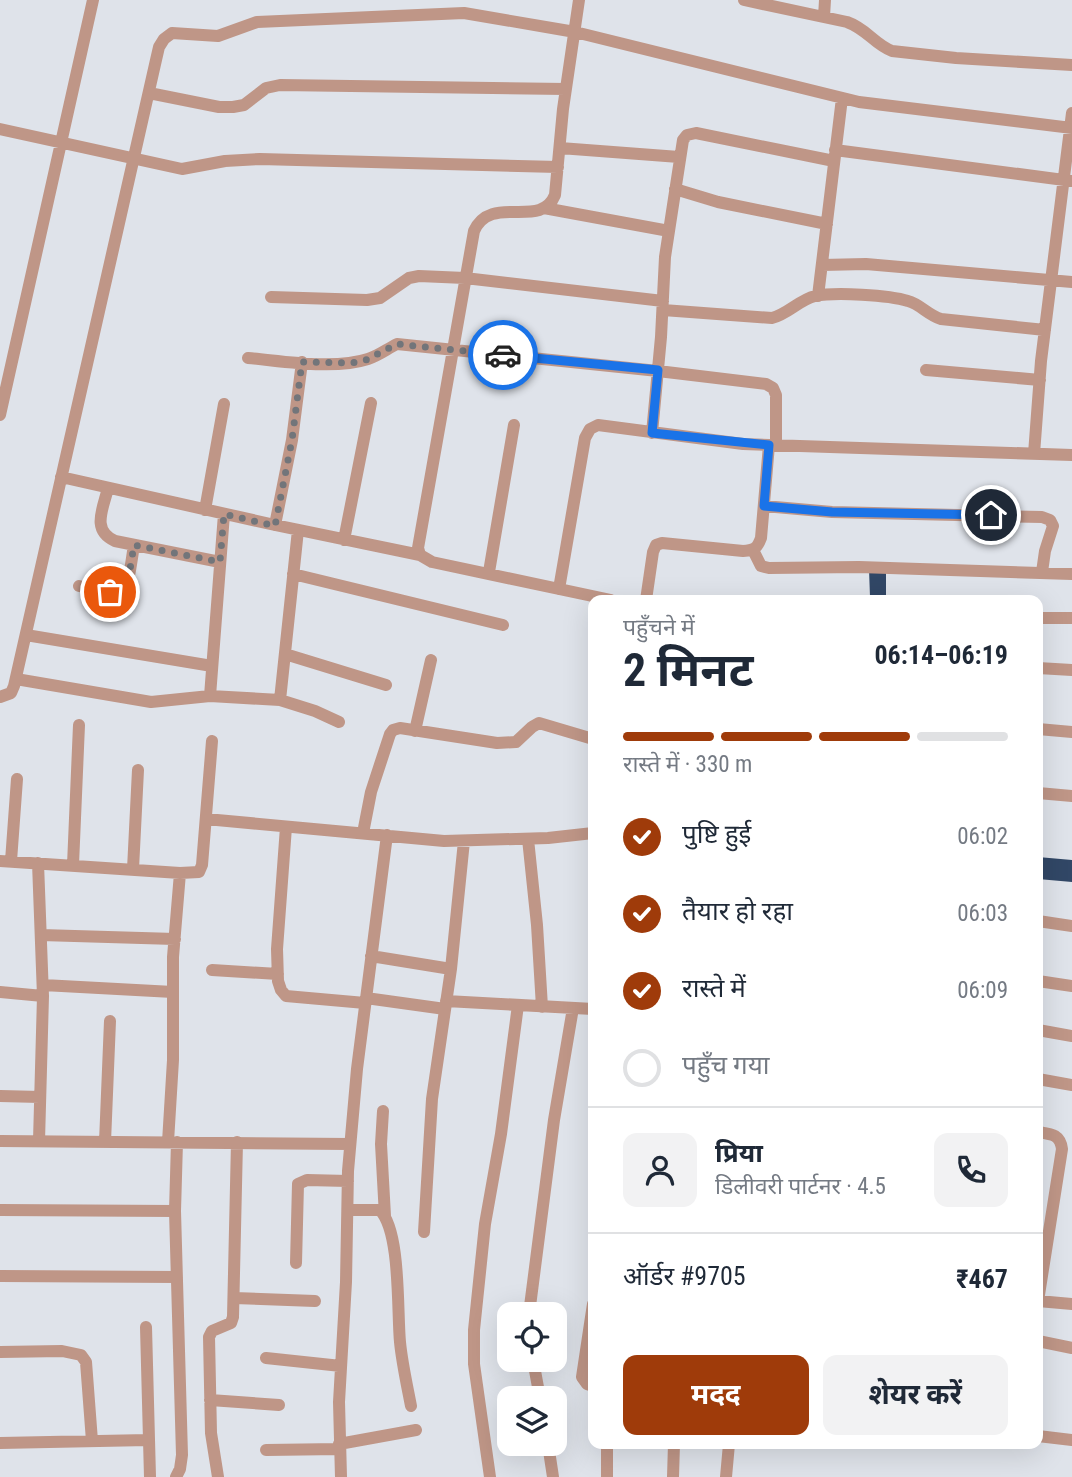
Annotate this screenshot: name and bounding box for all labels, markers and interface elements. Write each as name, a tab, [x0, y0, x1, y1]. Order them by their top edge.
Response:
courier	[468, 320, 538, 390]
icon: car	[484, 336, 522, 374]
pin	[961, 485, 1021, 545]
icon: home	[972, 496, 1010, 534]
pin	[80, 562, 140, 622]
icon: bag	[91, 573, 129, 611]
text: पहुँचने में	[623, 614, 695, 641]
text: 06:14–06:19	[874, 640, 1008, 670]
text: 2 मिनट	[623, 643, 753, 697]
text: रास्ते में · 330 m	[623, 751, 752, 778]
icon: check	[623, 818, 661, 856]
text: पुष्टि हुई	[682, 819, 751, 849]
text: 06:02	[957, 823, 1008, 850]
icon: check	[623, 895, 661, 933]
text: तैयार हो रहा	[682, 896, 793, 926]
text: 06:03	[957, 900, 1008, 927]
icon: check	[623, 972, 661, 1010]
text: रास्ते में	[682, 973, 746, 1003]
text: 06:09	[957, 977, 1008, 1004]
text: पहुँच गया	[682, 1050, 770, 1080]
button: person	[623, 1133, 697, 1207]
button: phone	[934, 1133, 1008, 1207]
text: प्रिया	[715, 1138, 763, 1168]
text: डिलीवरी पार्टनर · 4.5	[715, 1173, 886, 1200]
text: ऑर्डर #9705	[623, 1261, 746, 1291]
text: ₹467	[956, 1264, 1008, 1294]
map controls	[497, 1302, 567, 1456]
button: locate	[497, 1302, 567, 1372]
button: मदद	[623, 1355, 809, 1435]
button: शेयर करें	[823, 1355, 1008, 1435]
button: layers	[497, 1386, 567, 1456]

